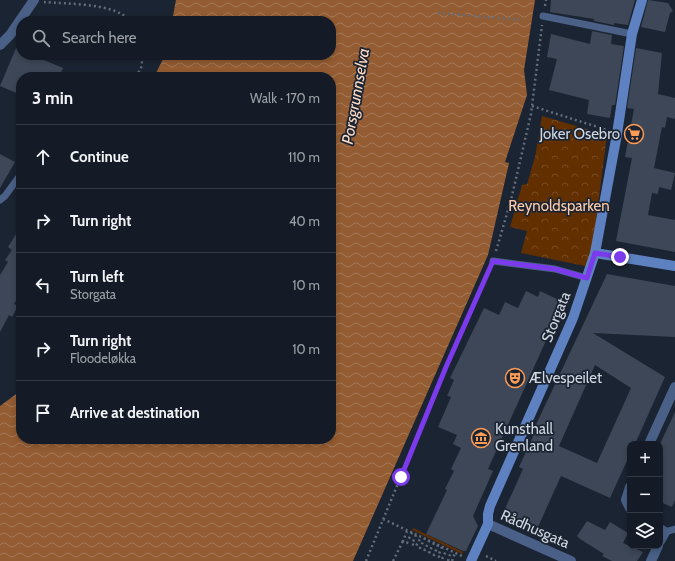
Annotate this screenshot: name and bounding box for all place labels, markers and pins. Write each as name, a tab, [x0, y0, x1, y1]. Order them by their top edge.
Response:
supermarket icon: Joker Osebro	[623, 123, 645, 145]
place label: Joker Osebro	[538, 125, 620, 143]
theatre icon: Ælvespeilet	[504, 367, 526, 389]
place label: Ælvespeilet	[528, 369, 602, 387]
place label: Kunsthall Grenland	[495, 420, 554, 455]
museum icon: Kunsthall Grenland	[470, 427, 492, 449]

